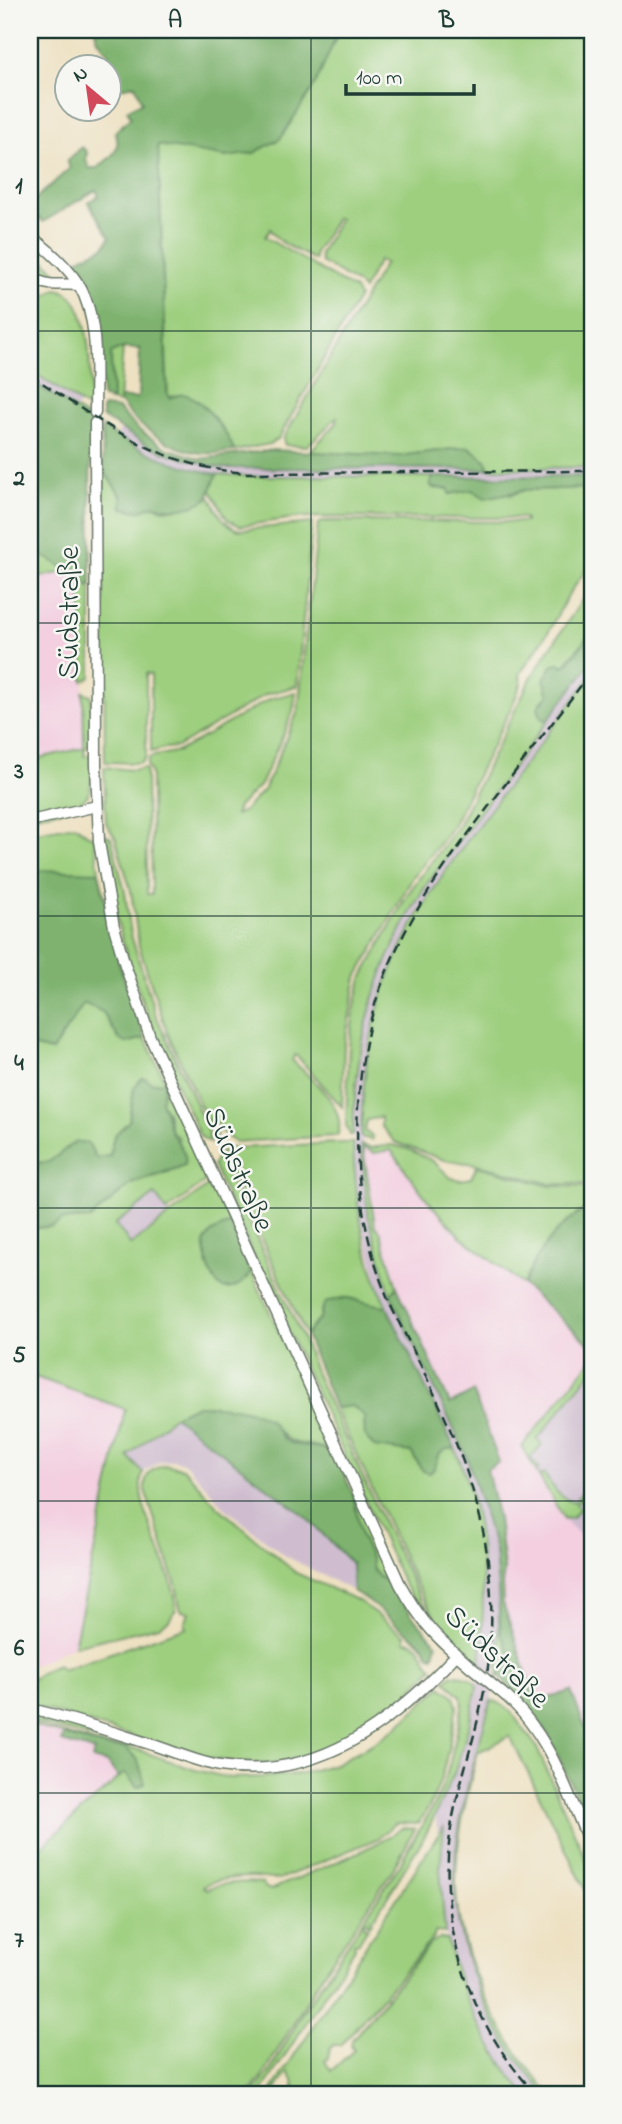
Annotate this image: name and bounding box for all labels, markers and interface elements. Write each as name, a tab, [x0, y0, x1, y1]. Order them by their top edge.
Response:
text: A	[168, 5, 182, 38]
text: B	[438, 5, 455, 38]
north arrow	[52, 52, 122, 122]
scale bar	[346, 52, 473, 96]
text: N	[69, 60, 93, 90]
text: 100 m	[356, 64, 402, 94]
text: 1	[15, 171, 23, 204]
text: 2	[12, 463, 25, 496]
street label: Südstraße	[49, 546, 93, 680]
text: 3	[13, 756, 24, 789]
text: 4	[14, 1048, 24, 1081]
street label: Südstraße	[190, 1100, 284, 1240]
text: 5	[12, 1340, 26, 1373]
street label: Südstraße	[433, 1596, 560, 1720]
text: 6	[14, 1633, 25, 1666]
text: 7	[14, 1925, 24, 1958]

